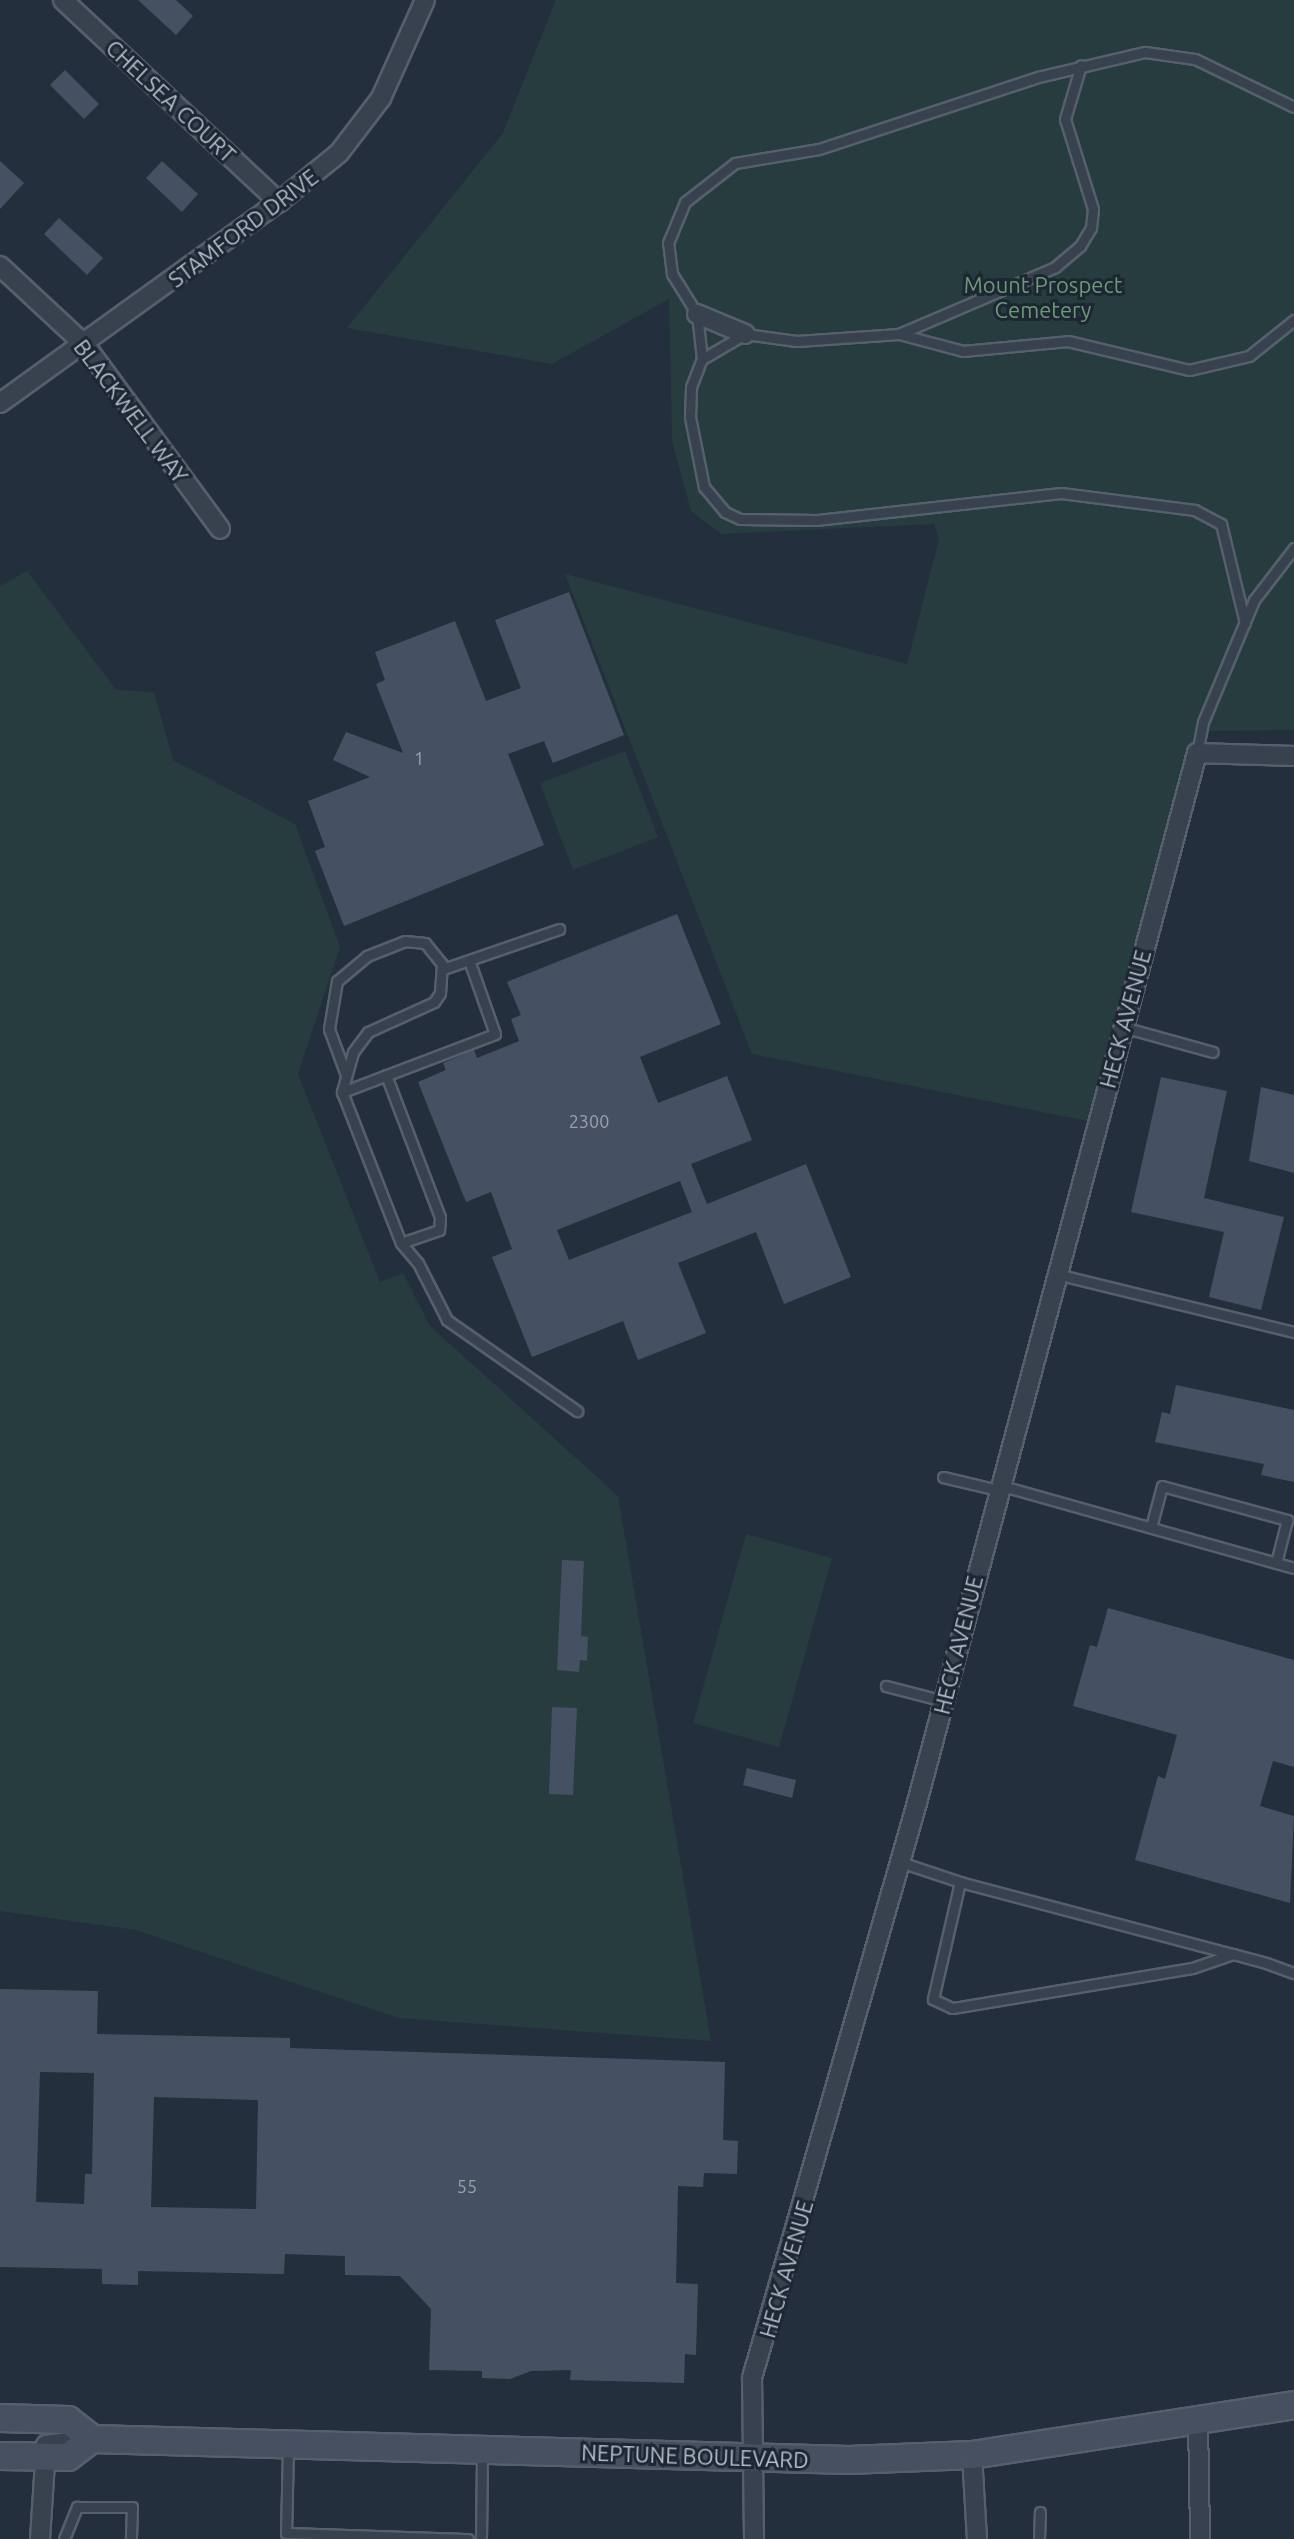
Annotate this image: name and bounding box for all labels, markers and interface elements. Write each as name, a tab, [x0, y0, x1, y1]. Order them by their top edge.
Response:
street label: CHELSEA COURT	[101, 34, 241, 168]
street label: STAMFORD DRIVE	[163, 163, 323, 293]
park label: Mount Prospect Cemetery	[964, 271, 1122, 322]
street label: BLACKWELL WAY	[69, 334, 193, 488]
house number: 1	[414, 747, 424, 769]
street label: HECK AVENUE	[1094, 947, 1156, 1091]
house number: 2300	[569, 1110, 609, 1132]
street label: HECK AVENUE	[928, 1573, 988, 1717]
house number: 55	[457, 2175, 477, 2197]
street label: HECK AVENUE	[754, 2197, 818, 2341]
street label: NEPTUNE BOULEVARD	[581, 2439, 809, 2473]

